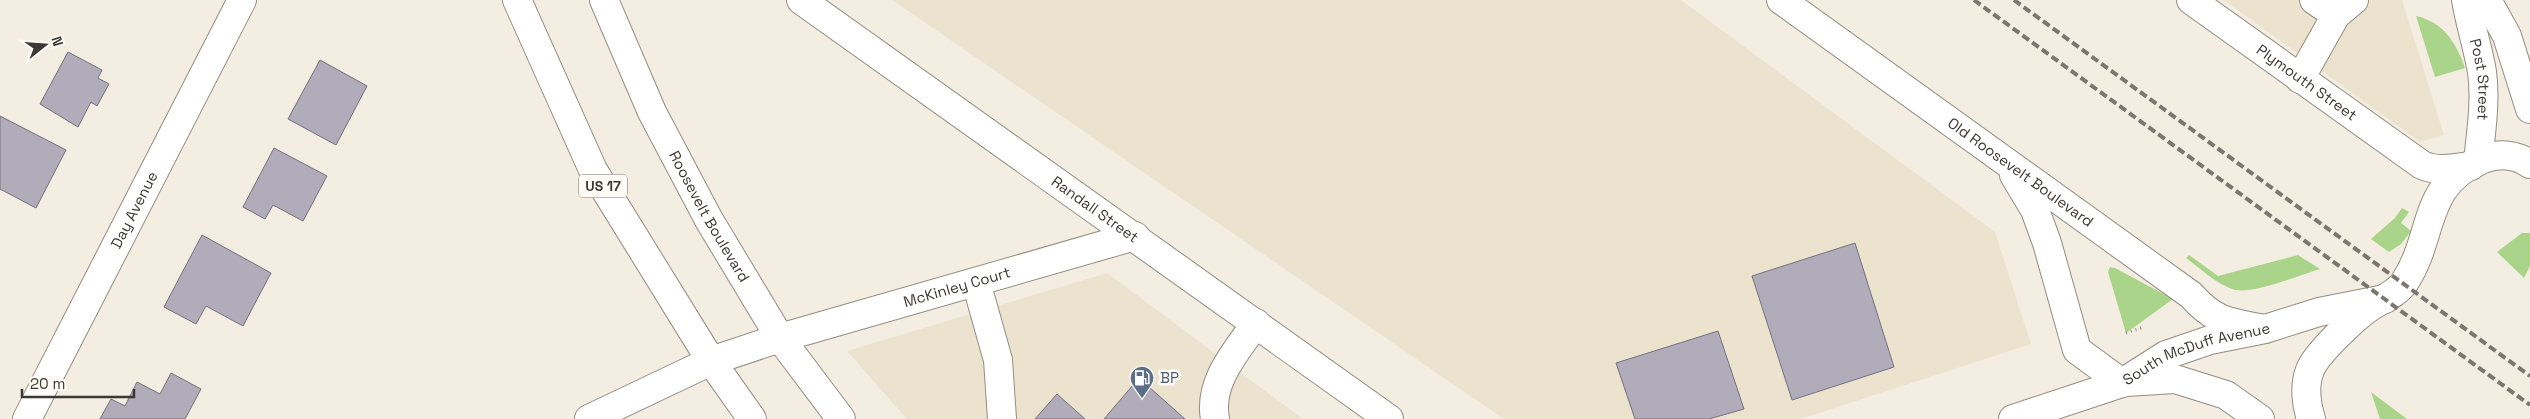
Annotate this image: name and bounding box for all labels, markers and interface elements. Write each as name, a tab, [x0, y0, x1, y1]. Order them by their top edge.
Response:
north arrow	[20, 20, 70, 70]
text: N	[47, 34, 67, 48]
street label: Post Street	[2466, 36, 2494, 121]
street label: Plymouth Street	[2253, 40, 2361, 125]
street label: Old Roosevelt Boulevard	[1944, 113, 2097, 231]
street label: Roosevelt Boulevard	[665, 147, 754, 285]
street label: Day Avenue	[106, 168, 162, 252]
street label: Randall Street	[1048, 172, 1143, 247]
road number: US 17	[579, 175, 627, 198]
street label: McKinley Court	[901, 262, 1013, 311]
street label: South McDuff Avenue	[2119, 318, 2272, 389]
fuel station icon: BP	[1129, 365, 1155, 399]
scale bar	[22, 366, 135, 398]
place label: BP	[1160, 368, 1179, 387]
text: 20 m	[30, 374, 65, 393]

